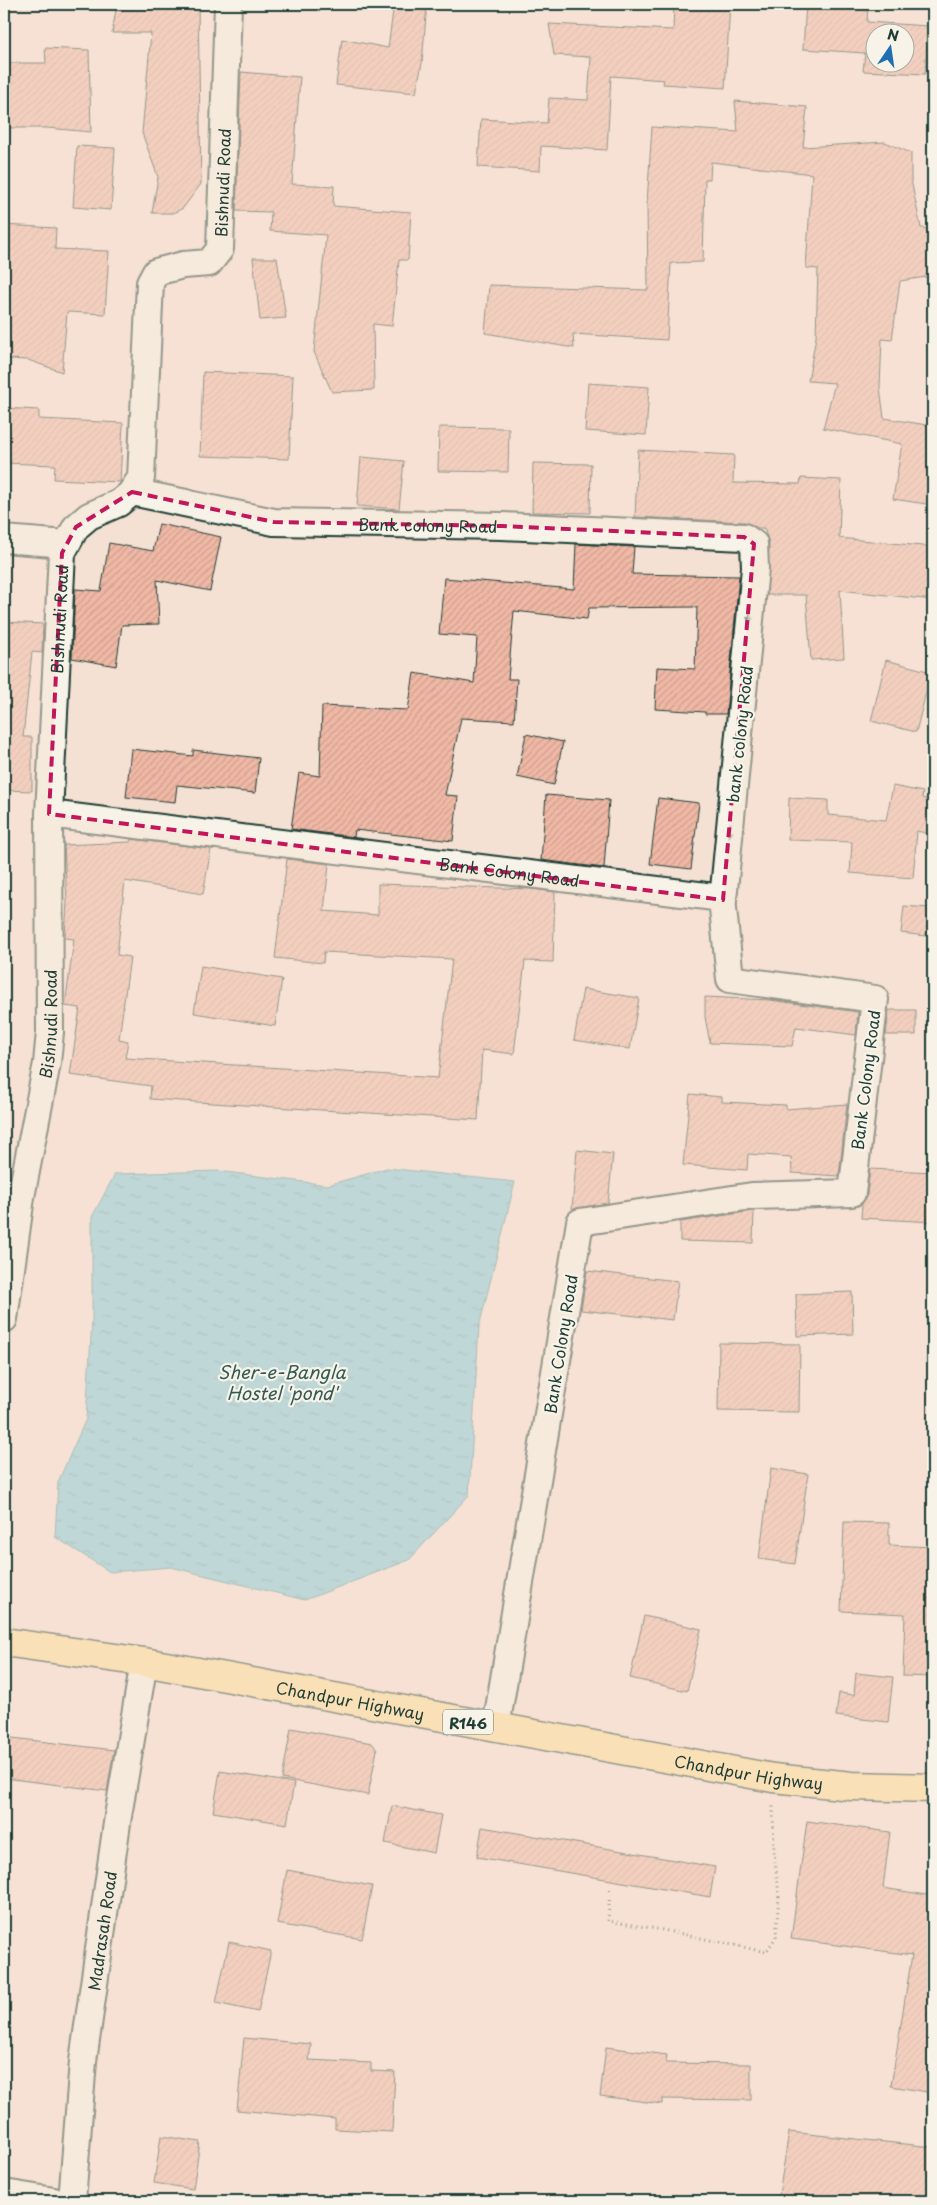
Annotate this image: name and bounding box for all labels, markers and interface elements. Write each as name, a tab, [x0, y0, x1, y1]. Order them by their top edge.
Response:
north arrow	[864, 22, 914, 72]
text: N	[885, 23, 901, 46]
street label: Bishnudi Road	[208, 128, 236, 237]
street label: Bank colony Road	[358, 511, 498, 538]
street label: Bishnudi Road	[44, 564, 73, 674]
one-way arrow	[746, 609, 754, 625]
street label: bank colony Road	[720, 665, 758, 803]
one-way arrow	[725, 823, 733, 839]
street label: Bank Colony Road	[438, 851, 581, 892]
street label: Bishnudi Road	[32, 969, 62, 1080]
street label: Bank Colony Road	[844, 1009, 886, 1151]
street label: Bank Colony Road	[537, 1272, 583, 1416]
water label: Sher-e-Bangla Hostel 'pond'	[218, 1358, 347, 1406]
street label: Chandpur Highway	[274, 1675, 426, 1725]
road number: R146	[443, 1710, 493, 1734]
street label: Chandpur Highway	[672, 1748, 824, 1795]
street label: Madrasah Road	[81, 1869, 122, 1992]

